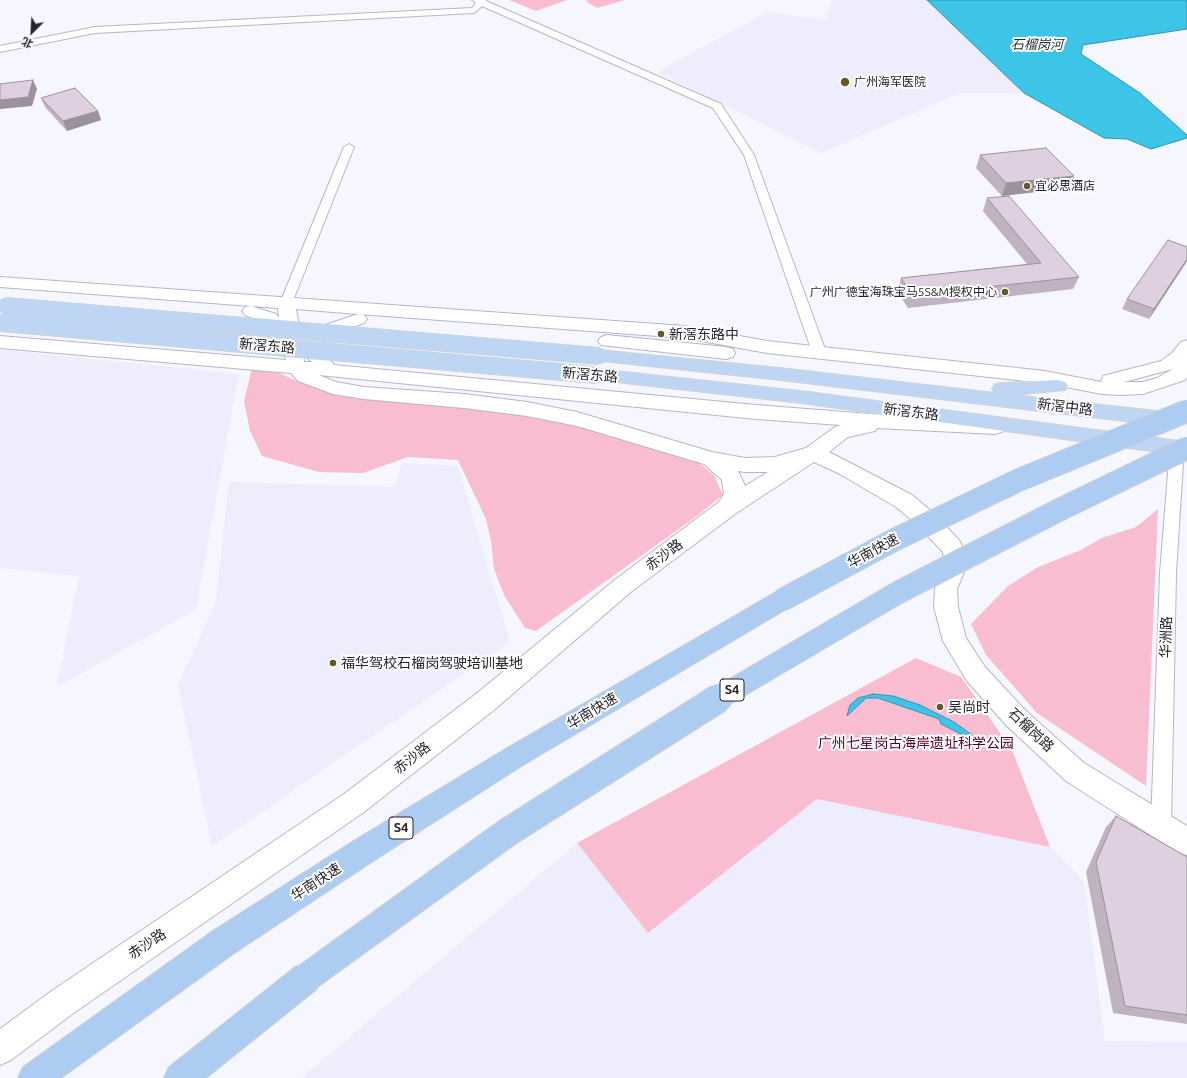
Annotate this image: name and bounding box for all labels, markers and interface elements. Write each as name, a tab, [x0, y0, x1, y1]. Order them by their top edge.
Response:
north arrow	[12, 12, 52, 52]
text: 北	[20, 35, 35, 51]
water label: 石榴岗河	[1011, 37, 1063, 53]
place label: 广州海军医院	[854, 75, 926, 89]
marker: 广州海军医院	[839, 76, 851, 88]
place label: 宜必思酒店	[1035, 179, 1095, 193]
marker: 宜必思酒店	[1022, 181, 1032, 191]
place label: 广州广德宝海珠宝马5S&M授权中心	[810, 285, 997, 299]
marker: 广州广德宝海珠宝马5S&M授权中心	[1000, 287, 1010, 297]
place label: 新滘东路中	[669, 326, 739, 342]
marker: 新滘东路中	[656, 329, 666, 339]
street label: 新滘东路	[238, 335, 296, 357]
street label: 新滘东路	[561, 364, 619, 386]
street label: 新滘中路	[1036, 395, 1094, 419]
street label: 新滘东路	[882, 400, 940, 424]
street label: 华南快速	[844, 530, 902, 572]
street label: 赤沙路	[642, 536, 686, 574]
street label: 华洲路	[1157, 616, 1175, 658]
place label: 福华驾校石榴岗驾驶培训基地	[341, 655, 523, 671]
marker: 福华驾校石榴岗驾驶培训基地	[328, 658, 338, 668]
road number: S4	[720, 679, 744, 701]
street label: 华南快速	[564, 689, 620, 733]
place label: 吴尚时	[948, 699, 990, 715]
marker: 吴尚时	[935, 702, 945, 712]
street label: 石榴岗路	[1005, 705, 1057, 755]
park label: 广州七星岗古海岸遗址科学公园	[818, 735, 1014, 751]
street label: 赤沙路	[390, 738, 434, 778]
road number: S4	[389, 817, 413, 839]
street label: 华南快速	[288, 860, 344, 904]
street label: 赤沙路	[125, 925, 169, 963]

